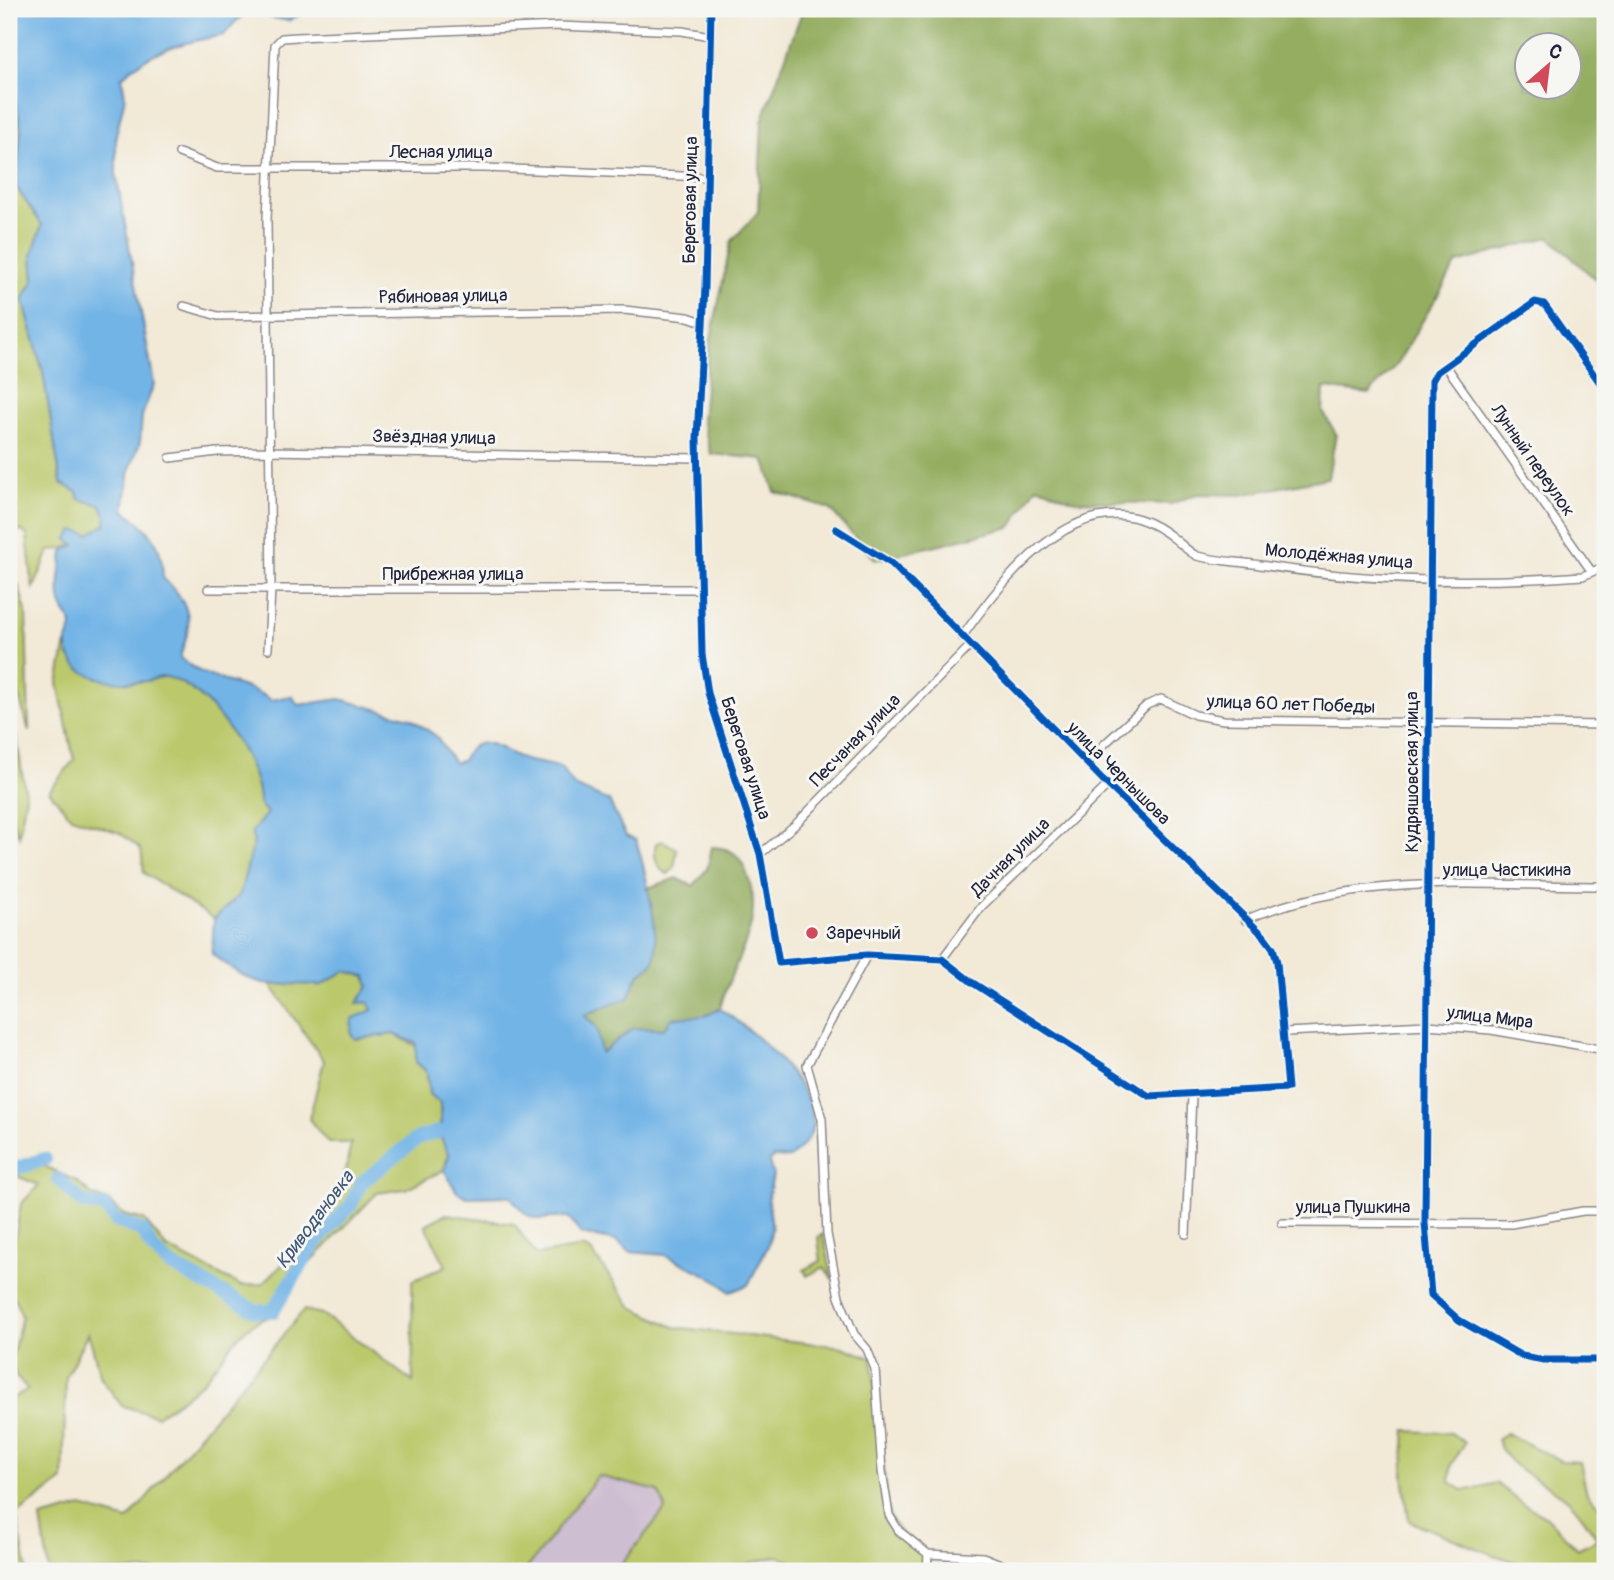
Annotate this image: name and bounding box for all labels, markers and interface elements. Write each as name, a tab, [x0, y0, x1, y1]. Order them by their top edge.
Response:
north arrow	[1512, 32, 1582, 102]
text: С	[1545, 39, 1567, 65]
street label: Береговая улица	[678, 136, 703, 264]
street label: Лесная улица	[388, 141, 493, 164]
street label: Рябиновая улица	[378, 284, 508, 309]
street label: Лунный переулок	[1485, 399, 1580, 521]
street label: Звёздная улица	[372, 425, 496, 450]
street label: Молодёжная улица	[1264, 539, 1414, 574]
street label: Прибрежная улица	[382, 563, 524, 586]
street label: Песчаная улица	[805, 689, 906, 792]
street label: улица 60 лет Победы	[1205, 690, 1376, 719]
street label: Кудряшовская улица	[1401, 691, 1424, 853]
street label: Береговая улица	[715, 694, 776, 822]
street label: улица Чернышова	[1061, 716, 1175, 830]
street label: Дачная улица	[965, 813, 1055, 903]
street label: улица Частикина	[1442, 859, 1571, 882]
place label: Заречный	[826, 922, 901, 945]
marker: Заречный	[804, 925, 820, 941]
street label: улица Мира	[1445, 1001, 1534, 1034]
water label: Криводановка	[270, 1165, 360, 1273]
street label: улица Пушкина	[1295, 1196, 1410, 1219]

